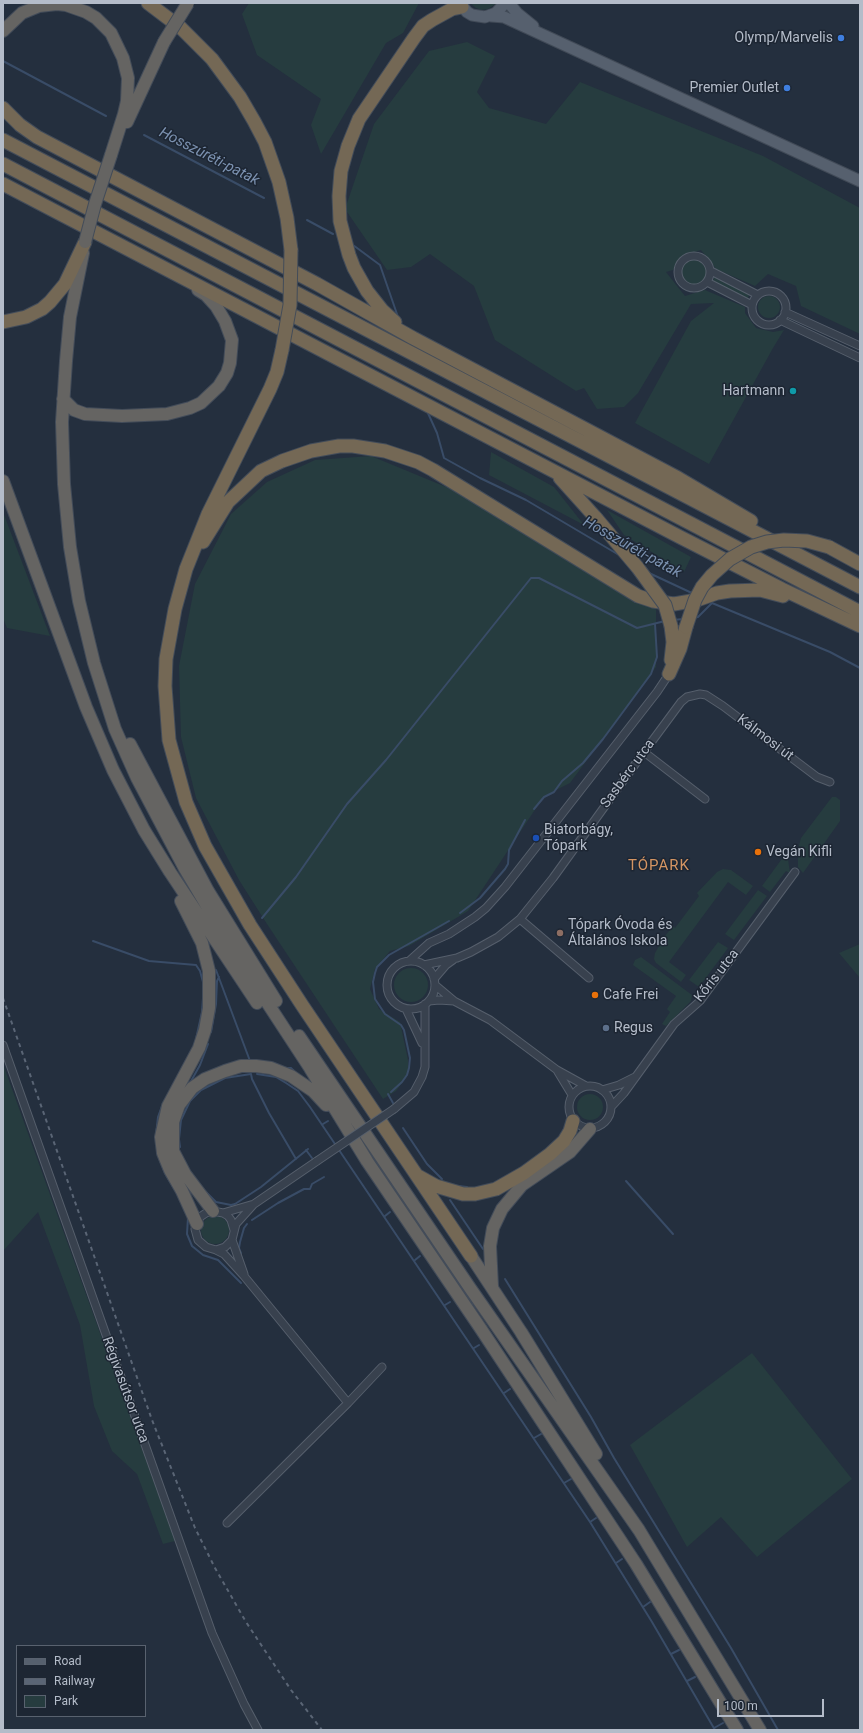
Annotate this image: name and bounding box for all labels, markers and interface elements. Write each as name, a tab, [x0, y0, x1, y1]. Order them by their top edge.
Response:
place label: Olymp/Marvelis	[735, 30, 833, 46]
marker: Olymp/Marvelis	[836, 33, 846, 43]
place label: Premier Outlet	[689, 80, 779, 96]
marker: Premier Outlet	[782, 83, 792, 93]
water label: Hosszúréti-patak	[156, 124, 262, 190]
place label: Hartmann	[722, 383, 785, 399]
marker: Hartmann	[788, 386, 798, 396]
water label: Hosszúréti-patak	[580, 513, 684, 583]
street label: Kálmosi út	[733, 711, 797, 765]
street label: Sasbérc utca	[597, 736, 659, 812]
place label: Biatorbágy, Tópark	[544, 822, 613, 854]
marker: Biatorbágy, Tópark	[531, 833, 541, 843]
place label: Vegán Kifli	[766, 844, 832, 860]
marker: Vegán Kifli	[753, 847, 763, 857]
district label: TÓPARK	[628, 857, 690, 875]
place label: Tópark Óvoda és Általános Iskola	[568, 917, 672, 950]
marker: Tópark Óvoda és Általános Iskola	[555, 928, 565, 938]
street label: Kőris utca	[691, 946, 743, 1006]
place label: Cafe Frei	[603, 987, 658, 1003]
marker: Cafe Frei	[590, 990, 600, 1000]
place label: Regus	[614, 1020, 653, 1036]
marker: Regus	[601, 1023, 611, 1033]
street label: Régivasútsor utca	[98, 1335, 152, 1445]
legend	[16, 1645, 146, 1717]
text: Road	[54, 1654, 82, 1668]
text: Railway	[54, 1674, 95, 1688]
scale bar	[719, 1691, 826, 1717]
text: Park	[54, 1694, 78, 1708]
text: 100 m	[724, 1699, 758, 1713]

